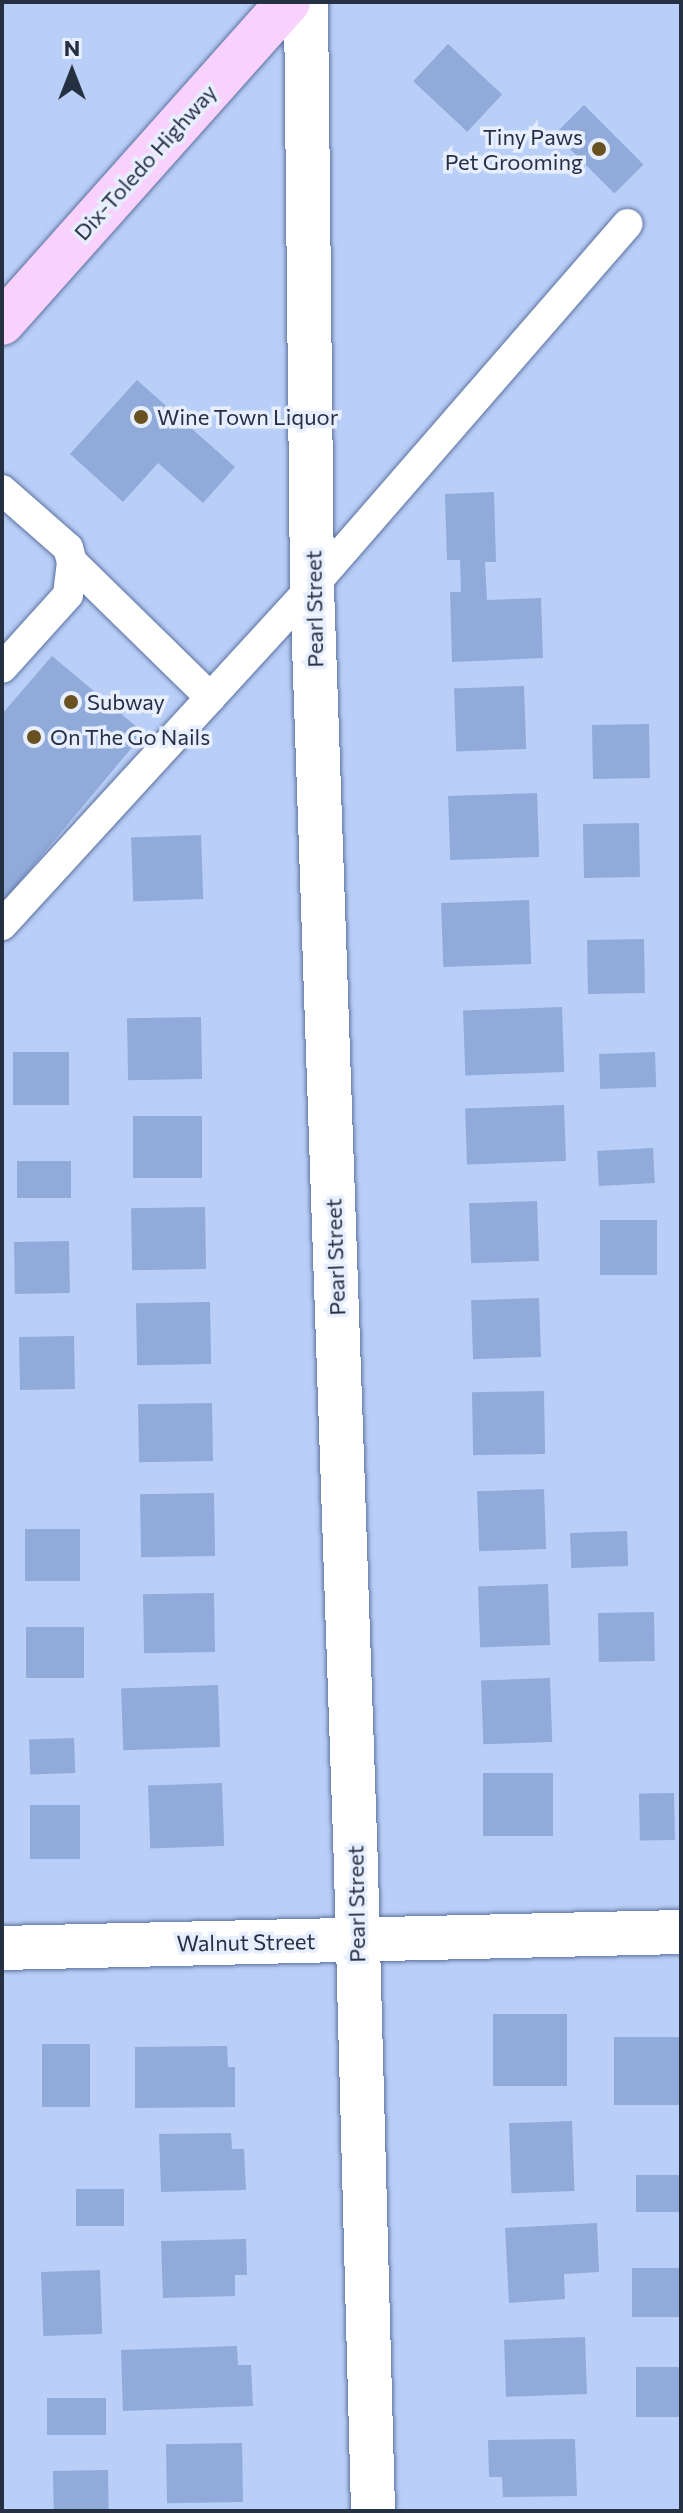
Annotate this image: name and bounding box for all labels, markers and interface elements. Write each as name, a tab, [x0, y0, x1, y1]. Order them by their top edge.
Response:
north arrow	[32, 32, 112, 112]
text: N	[64, 34, 80, 61]
street label: Dix-Toledo Highway	[68, 79, 222, 245]
place label: Tiny Paws Pet Grooming	[445, 123, 583, 174]
marker: Tiny Paws Pet Grooming	[590, 140, 608, 158]
place label: Wine Town Liquor	[157, 404, 338, 430]
marker: Wine Town Liquor	[132, 408, 150, 426]
street label: Pearl Street	[300, 550, 328, 668]
place label: Subway	[87, 689, 165, 715]
marker: Subway	[62, 693, 80, 711]
place label: On The Go Nails	[50, 724, 210, 750]
marker: On The Go Nails	[25, 728, 43, 746]
street label: Pearl Street	[320, 1198, 350, 1316]
street label: Pearl Street	[342, 1845, 370, 1963]
street label: Walnut Street	[176, 1928, 316, 1956]

